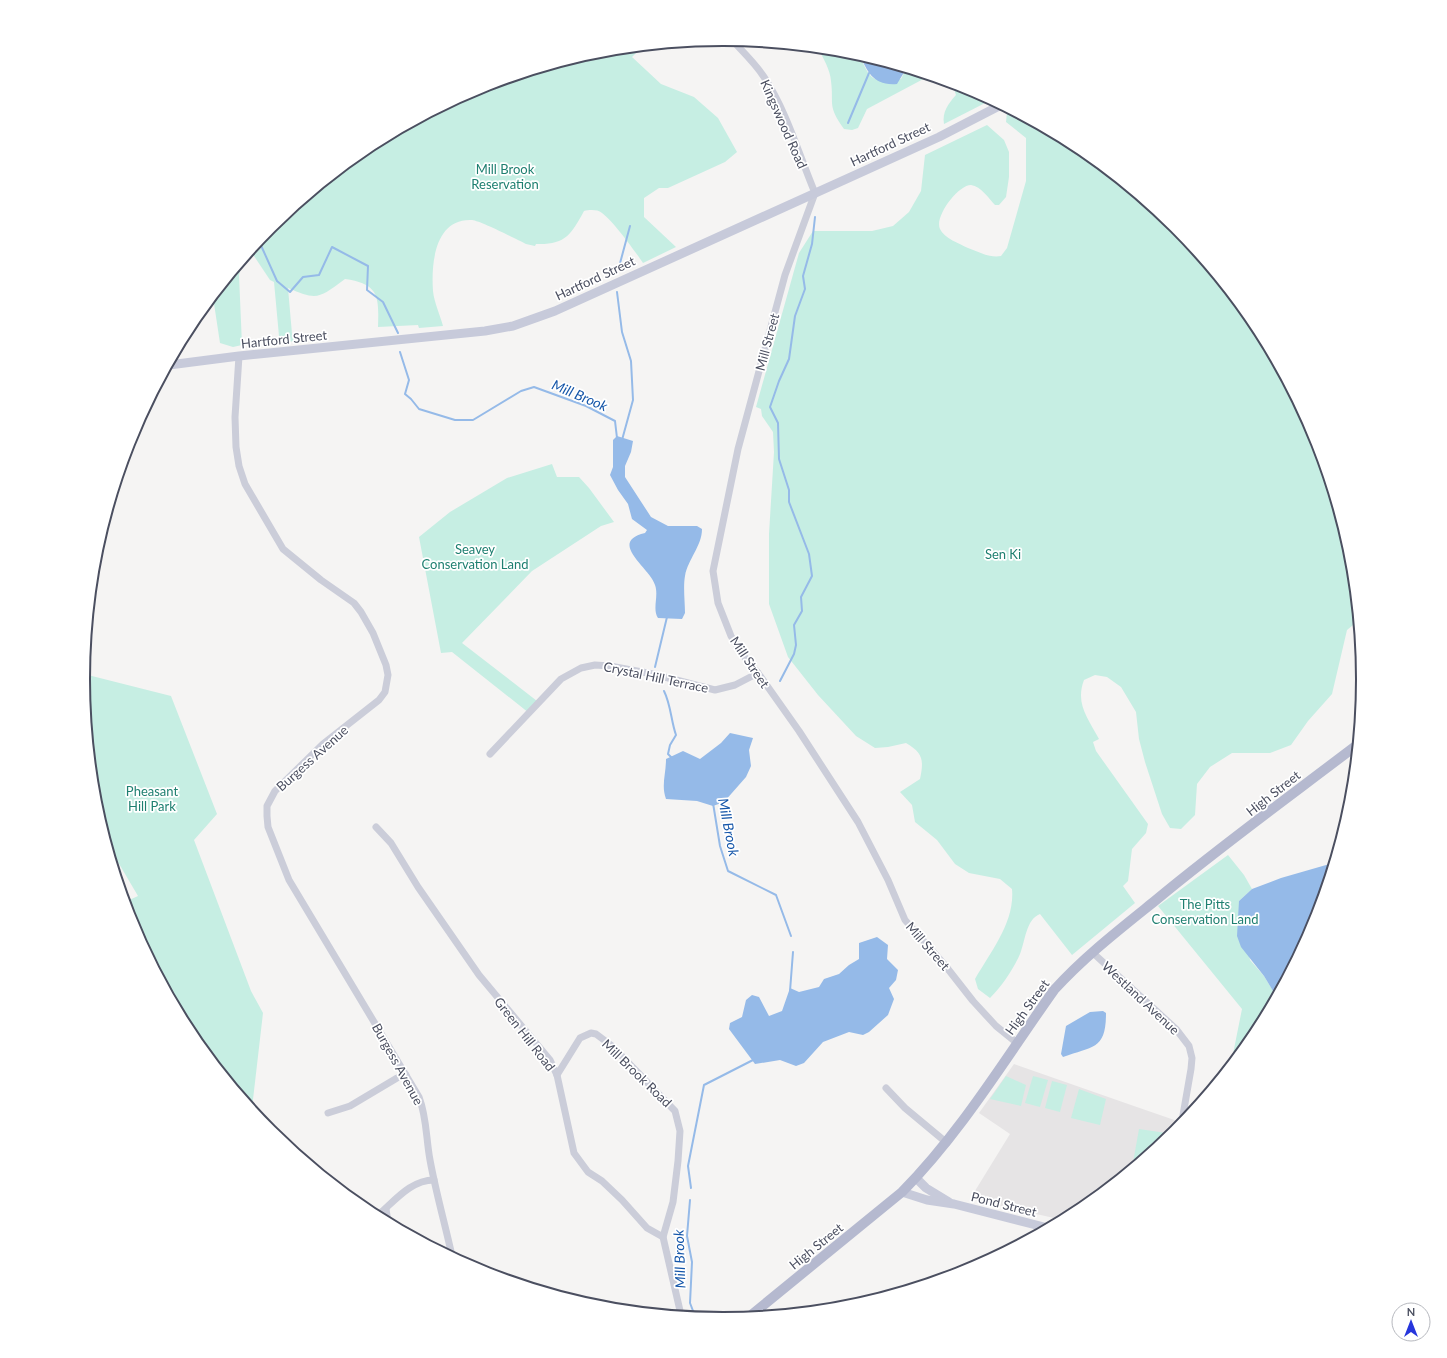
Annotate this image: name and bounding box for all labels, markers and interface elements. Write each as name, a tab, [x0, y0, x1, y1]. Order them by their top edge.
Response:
street label: Kingswood Road	[757, 77, 811, 171]
street label: Hartford Street	[847, 118, 933, 169]
park label: Mill Brook Reservation	[471, 161, 539, 192]
street label: Hartford Street	[552, 252, 638, 303]
street label: Mill Street	[752, 311, 782, 372]
street label: Hartford Street	[240, 326, 328, 351]
water label: Mill Brook	[550, 376, 611, 414]
park label: Seavey Conservation Land	[422, 541, 528, 572]
park label: Sen Ki	[985, 546, 1021, 562]
street label: Mill Street	[727, 633, 773, 691]
street label: Crystal Hill Terrace	[602, 658, 710, 696]
street label: Burgess Avenue	[273, 722, 351, 794]
street label: High Street	[1243, 767, 1304, 819]
park label: Pheasant Hill Park	[126, 783, 178, 814]
water label: Mill Brook	[715, 797, 743, 858]
park label: The Pitts Conservation Land	[1152, 896, 1258, 927]
street label: Mill Street	[903, 919, 954, 974]
street label: Westland Avenue	[1099, 958, 1183, 1038]
street label: High Street	[1002, 976, 1053, 1038]
street label: Green Hill Road	[491, 994, 559, 1074]
street label: Burgess Avenue	[369, 1020, 427, 1108]
street label: Mill Brook Road	[599, 1036, 675, 1110]
street label: Pond Street	[970, 1188, 1039, 1220]
street label: High Street	[786, 1219, 846, 1273]
water label: Mill Brook	[669, 1229, 689, 1289]
north arrow	[1391, 1302, 1431, 1342]
text: N	[1407, 1305, 1415, 1318]

